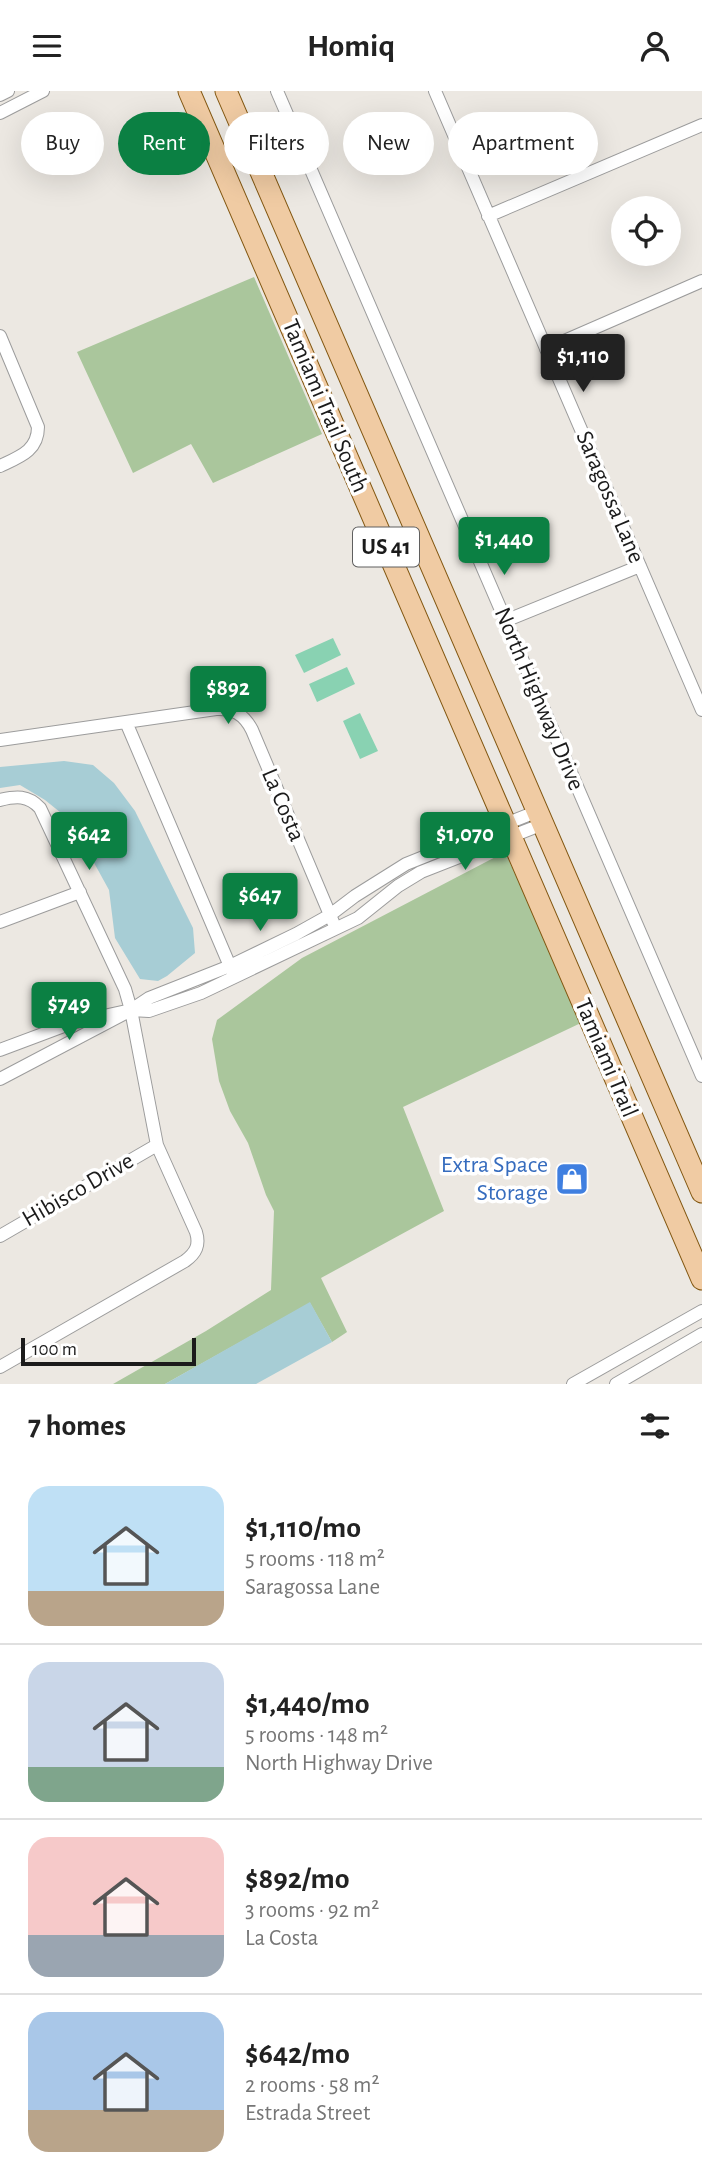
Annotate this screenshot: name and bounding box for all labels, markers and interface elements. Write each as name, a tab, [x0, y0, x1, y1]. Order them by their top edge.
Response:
icon: menu	[28, 27, 66, 65]
icon: person	[636, 27, 674, 65]
text: Homiq	[307, 30, 395, 62]
chip: Buy	[21, 112, 104, 175]
chip: Rent	[118, 112, 210, 175]
chip: Filters	[224, 112, 329, 175]
chip: New	[343, 112, 434, 175]
chip: Apartment	[448, 112, 598, 175]
map controls	[611, 196, 681, 266]
button: locate	[611, 196, 681, 266]
street label: Tamiami Trail South	[278, 316, 372, 496]
pin: $1,110	[526, 335, 640, 394]
text: $1,110	[557, 345, 609, 368]
street label: Saragossa Lane	[571, 427, 649, 567]
pin: $1,440	[447, 517, 561, 577]
road number: US 41	[353, 527, 419, 567]
text: $1,440	[474, 528, 534, 551]
street label: North Highway Drive	[490, 604, 588, 794]
pin: $892	[187, 667, 269, 726]
text: $892	[206, 677, 250, 700]
street label: La Costa	[257, 765, 309, 845]
pin: $642	[48, 813, 130, 872]
pin: $1,070	[408, 813, 522, 872]
text: $642	[67, 823, 111, 846]
text: $1,070	[436, 823, 494, 846]
pin: $647	[219, 873, 301, 933]
text: $647	[239, 884, 281, 907]
pin: $749	[28, 983, 110, 1042]
text: $749	[48, 993, 90, 1016]
street label: Tamiami Trail	[570, 995, 642, 1121]
street label: Hibisco Drive	[18, 1149, 138, 1231]
place label: Extra Space Storage	[441, 1153, 548, 1205]
shop icon: Extra Space Storage	[553, 1160, 591, 1198]
scale bar	[21, 1335, 196, 1367]
text: 100 m	[32, 1340, 77, 1359]
icon: filters	[636, 1407, 674, 1445]
text: 7 homes	[28, 1411, 126, 1441]
text: $1,110/mo	[245, 1513, 361, 1543]
icon: home	[84, 1514, 168, 1598]
text: 5 rooms · 118 m²	[245, 1548, 385, 1571]
text: Saragossa Lane	[245, 1576, 380, 1599]
text: $1,440/mo	[245, 1689, 370, 1719]
icon: home	[84, 1690, 168, 1774]
text: 5 rooms · 148 m²	[245, 1724, 388, 1747]
text: North Highway Drive	[245, 1752, 433, 1775]
text: $892/mo	[245, 1864, 349, 1894]
icon: home	[84, 1865, 168, 1949]
text: 3 rooms · 92 m²	[245, 1899, 379, 1922]
text: La Costa	[245, 1927, 318, 1950]
text: $642/mo	[245, 2039, 350, 2069]
icon: home	[84, 2040, 168, 2124]
text: 2 rooms · 58 m²	[245, 2074, 380, 2097]
text: Estrada Street	[245, 2102, 370, 2125]

